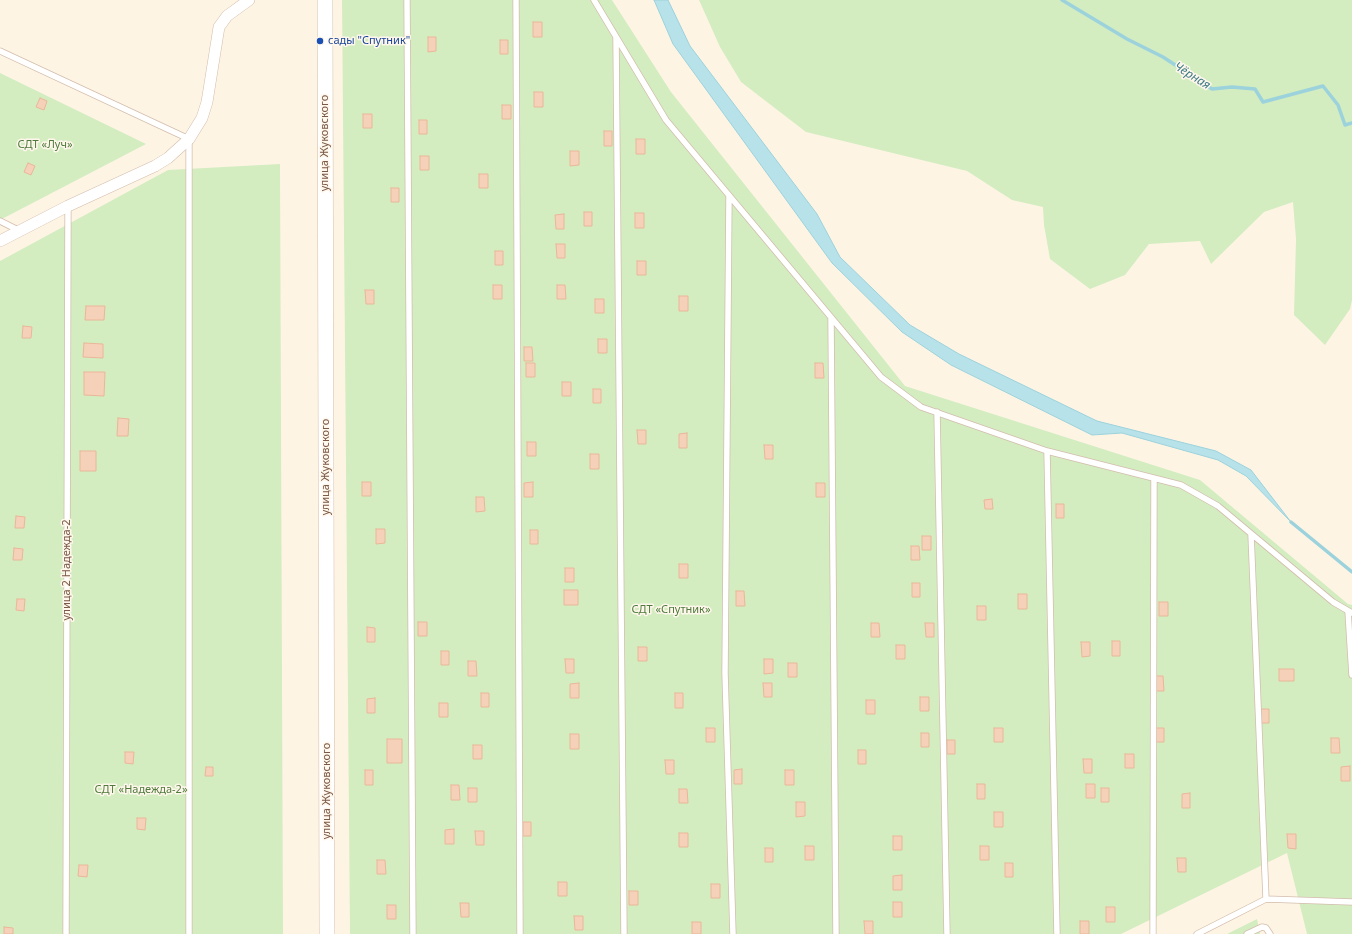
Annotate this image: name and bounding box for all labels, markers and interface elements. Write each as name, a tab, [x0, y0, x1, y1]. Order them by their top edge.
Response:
place label: сады "Спутник"	[328, 34, 410, 48]
marker: сады "Спутник"	[315, 36, 325, 46]
water label: Чёрная	[1171, 59, 1213, 93]
street label: улица Жуковского	[318, 95, 332, 191]
park label: СДТ «Луч»	[18, 138, 72, 152]
street label: улица Жуковского	[319, 419, 333, 515]
street label: улица 2 Надежда-2	[60, 520, 74, 620]
park label: СДТ «Спутник»	[631, 603, 711, 617]
street label: улица Жуковского	[320, 743, 334, 839]
park label: СДТ «Надежда-2»	[94, 783, 188, 797]

